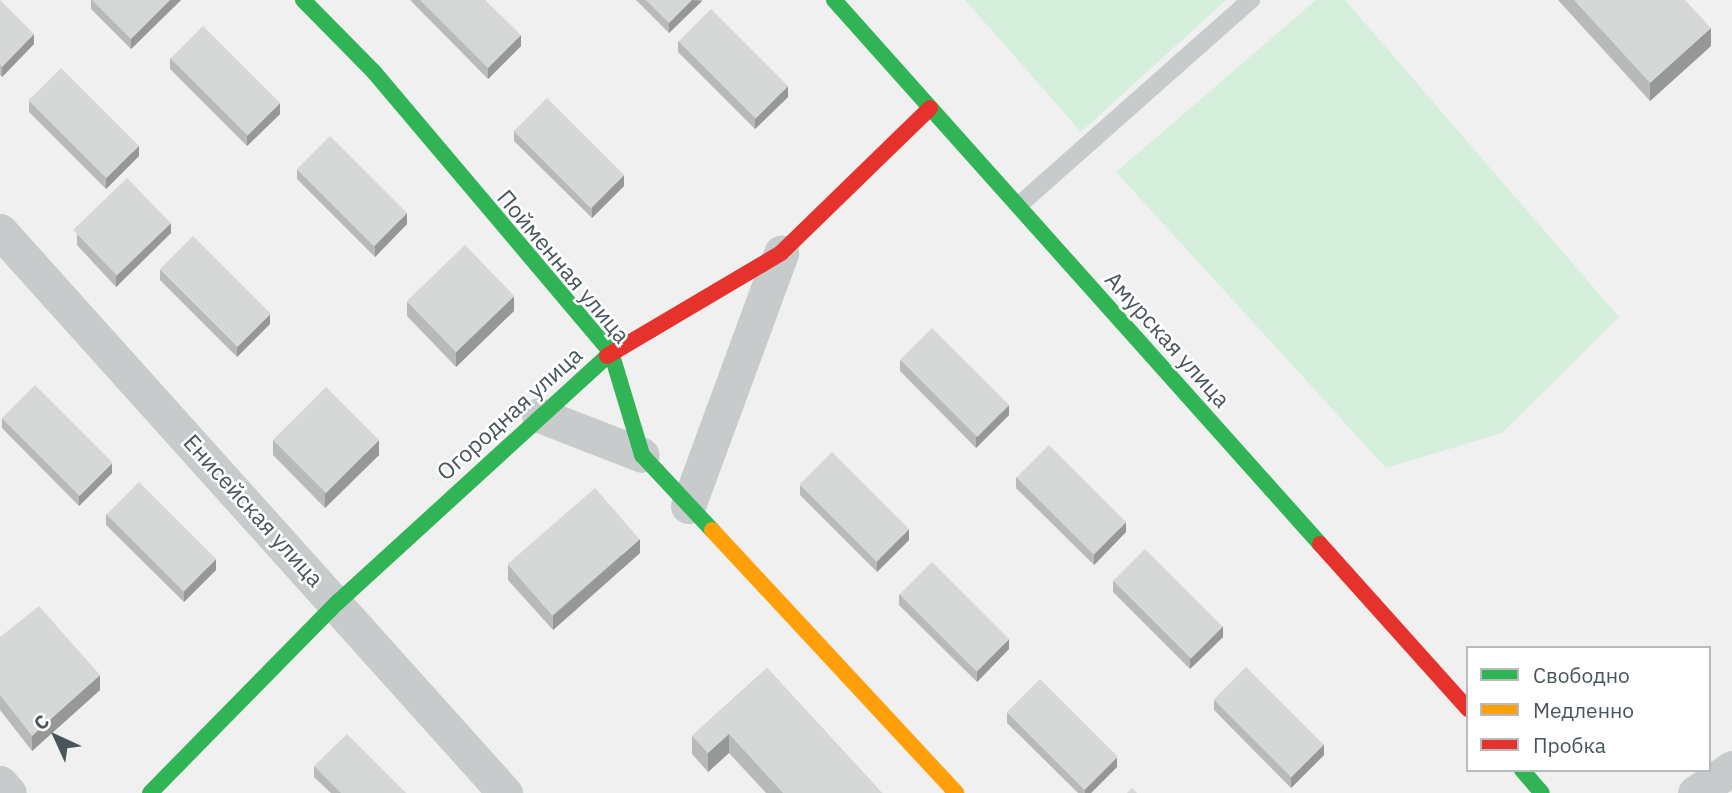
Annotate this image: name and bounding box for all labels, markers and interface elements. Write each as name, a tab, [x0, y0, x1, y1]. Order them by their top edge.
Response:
street label: Пойменная улица	[492, 184, 636, 348]
street label: Амурская улица	[1100, 265, 1236, 413]
street label: Огородная улица	[431, 341, 587, 485]
street label: Енисейская улица	[178, 428, 330, 592]
legend	[1466, 646, 1711, 772]
text: Свободно	[1533, 661, 1630, 689]
text: Медленно	[1533, 696, 1634, 724]
north arrow	[21, 702, 91, 772]
text: С	[28, 709, 54, 735]
text: Пробка	[1533, 731, 1606, 759]

